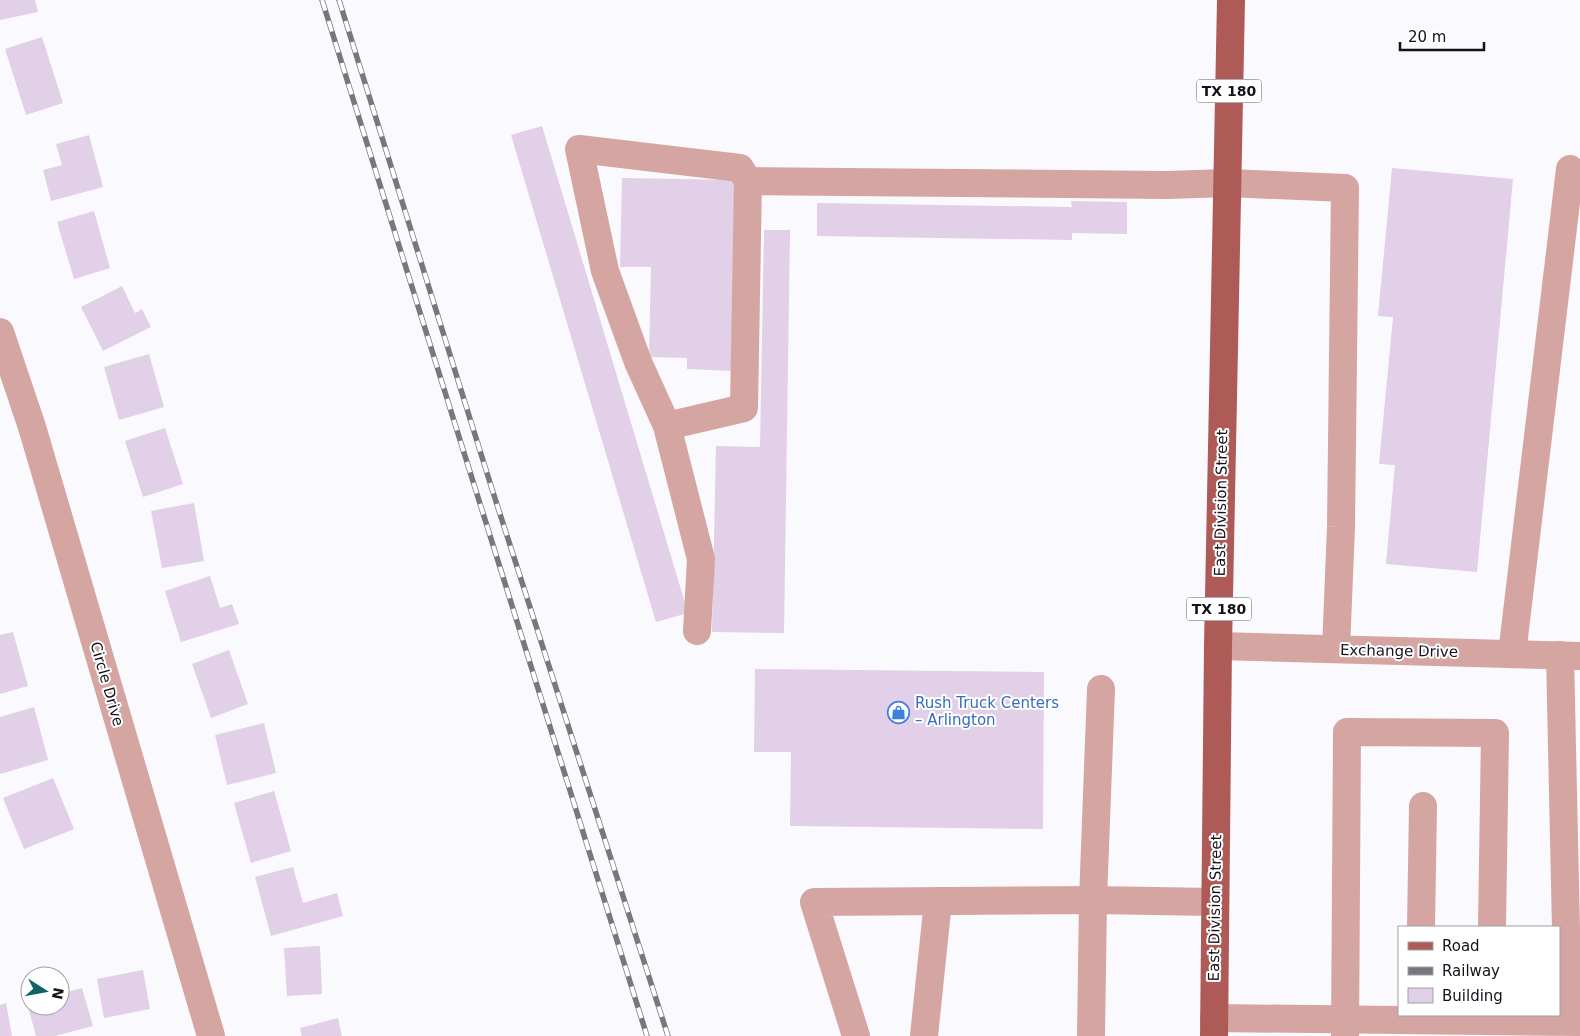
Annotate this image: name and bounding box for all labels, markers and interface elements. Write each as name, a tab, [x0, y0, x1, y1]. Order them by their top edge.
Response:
scale bar	[1400, 20, 1484, 52]
text: 20 m	[1408, 28, 1446, 46]
road number: TX 180	[1196, 80, 1262, 102]
street label: East Division Street	[1211, 429, 1231, 577]
road number: TX 180	[1186, 598, 1252, 620]
street label: Circle Drive	[86, 640, 128, 728]
street label: Exchange Drive	[1340, 641, 1458, 661]
place label: Rush Truck Centers – Arlington	[915, 694, 1059, 729]
shop icon: Rush Truck Centers – Arlington	[887, 700, 911, 724]
street label: East Division Street	[1205, 834, 1225, 982]
legend	[1398, 926, 1560, 1016]
text: Road	[1442, 937, 1480, 955]
text: Railway	[1442, 962, 1500, 980]
north arrow	[20, 966, 70, 1016]
text: N	[49, 986, 67, 1001]
text: Building	[1442, 987, 1503, 1005]

